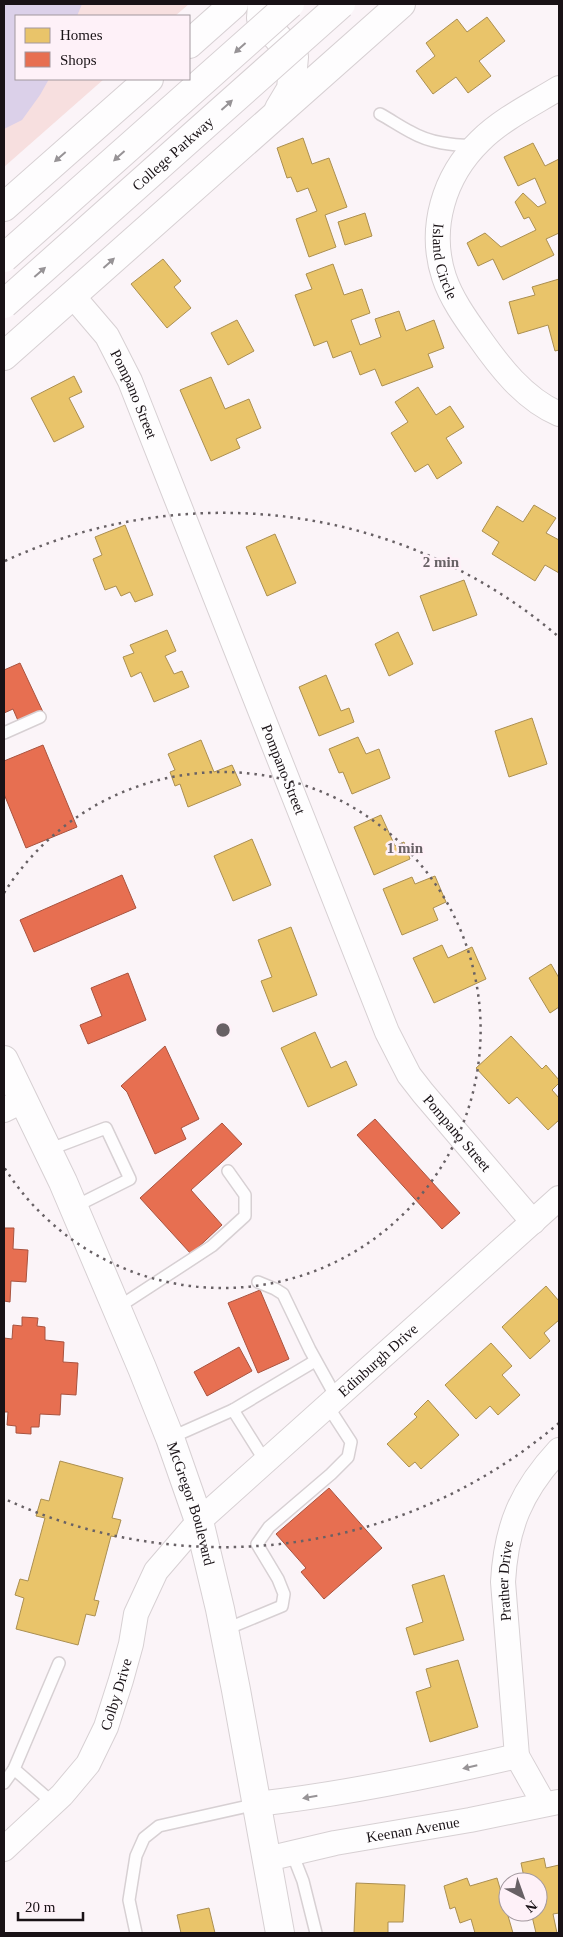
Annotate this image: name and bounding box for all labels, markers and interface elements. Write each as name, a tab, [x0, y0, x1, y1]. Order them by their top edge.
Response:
legend	[15, 15, 190, 80]
text: Homes	[60, 27, 103, 43]
one-way arrow	[235, 42, 247, 54]
text: Shops	[60, 52, 97, 68]
one-way arrow	[221, 100, 234, 111]
street label: College Parkway	[129, 113, 217, 194]
one-way arrow	[113, 150, 125, 162]
one-way arrow	[54, 152, 67, 163]
street label: Island Circle	[430, 223, 461, 302]
one-way arrow	[102, 257, 114, 269]
one-way arrow	[34, 266, 47, 277]
street label: Pompano Street	[107, 347, 160, 442]
text: 2 min	[423, 554, 460, 570]
street label: Pompano Street	[258, 722, 309, 817]
text: 1 min	[387, 840, 424, 856]
centre of rings	[214, 1021, 232, 1039]
street label: Pompano Street	[420, 1091, 495, 1175]
street label: Edinburgh Drive	[335, 1320, 421, 1400]
street label: McGregor Boulevard	[164, 1440, 217, 1568]
street label: Prather Drive	[495, 1538, 516, 1622]
street label: Colby Drive	[97, 1656, 135, 1732]
one-way arrow	[462, 1763, 477, 1771]
one-way arrow	[302, 1794, 318, 1802]
street label: Keenan Avenue	[365, 1814, 461, 1846]
north arrow	[498, 1872, 548, 1922]
scale bar	[18, 1890, 82, 1922]
text: N	[522, 1897, 540, 1915]
text: 20 m	[25, 1899, 56, 1915]

